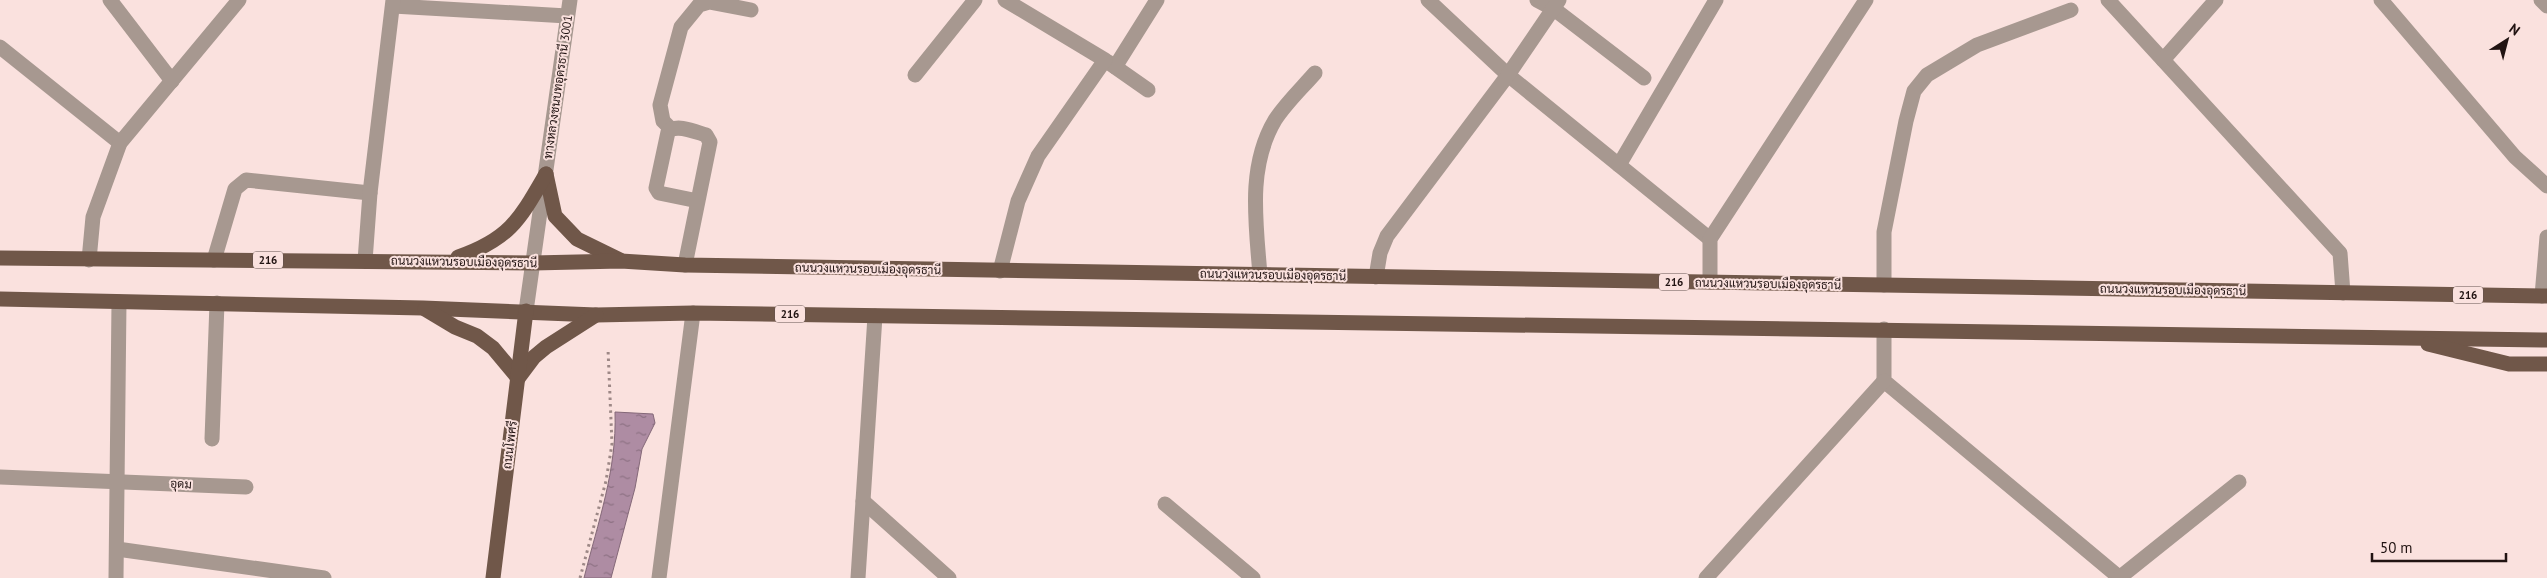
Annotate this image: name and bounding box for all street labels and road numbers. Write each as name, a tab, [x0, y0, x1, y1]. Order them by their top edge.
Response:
street label: ทางหลวงชนบทอุดรธานี 3001	[540, 14, 577, 160]
road number: 216	[253, 252, 283, 268]
street label: ถนนวงแหวนรอบเมืองอุดรธานี	[391, 253, 538, 272]
street label: ถนนวงแหวนรอบเมืองอุดรธานี	[795, 260, 942, 279]
street label: ถนนวงแหวนรอบเมืองอุดรธานี	[1200, 266, 1347, 285]
road number: 216	[1659, 274, 1689, 290]
street label: ถนนวงแหวนรอบเมืองอุดรธานี	[1695, 275, 1842, 294]
street label: ถนนวงแหวนรอบเมืองอุดรธานี	[2100, 281, 2247, 300]
road number: 216	[2453, 286, 2483, 304]
road number: 216	[775, 306, 805, 322]
street label: ถนนโพศรี	[499, 420, 520, 470]
street label: อุดม	[170, 475, 192, 494]

